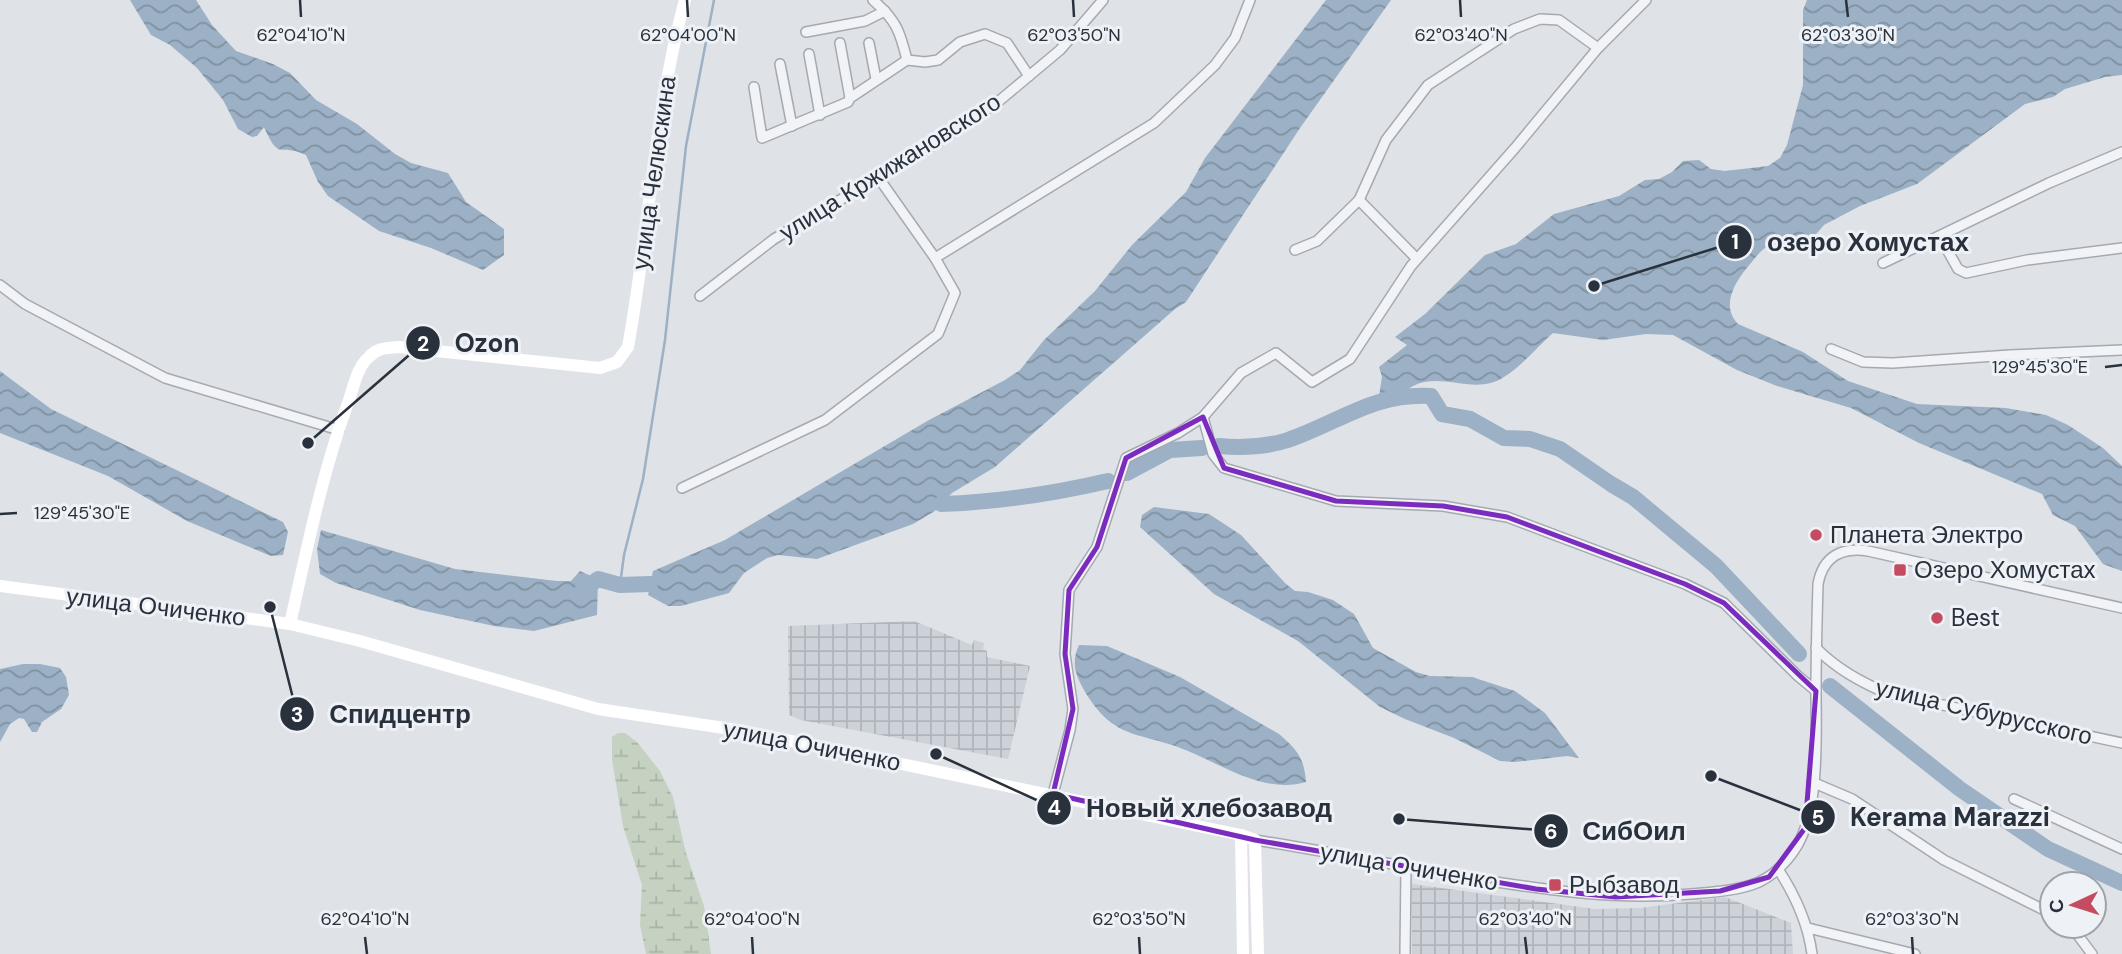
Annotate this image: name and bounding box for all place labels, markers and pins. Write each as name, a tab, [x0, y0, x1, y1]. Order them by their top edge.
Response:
callout: озеро Хомустах	[1718, 218, 1983, 265]
callout: Ozon	[405, 320, 533, 367]
place label: Планета Электро	[1830, 519, 2023, 550]
marker: Планета Электро	[1808, 527, 1824, 543]
place label: Озеро Хомустах	[1914, 554, 2096, 585]
marker: Озеро Хомустах	[1892, 562, 1908, 578]
place label: Best	[1951, 602, 2000, 633]
marker: Best	[1929, 610, 1945, 626]
callout: Спидцентр	[280, 691, 485, 738]
callout: Новый хлебозавод	[1037, 784, 1346, 831]
callout: Kerama Marazzi	[1801, 794, 2064, 841]
callout: СибОил	[1533, 808, 1700, 855]
place label: Рыбзавод	[1569, 869, 1679, 900]
marker: Рыбзавод	[1547, 877, 1563, 893]

